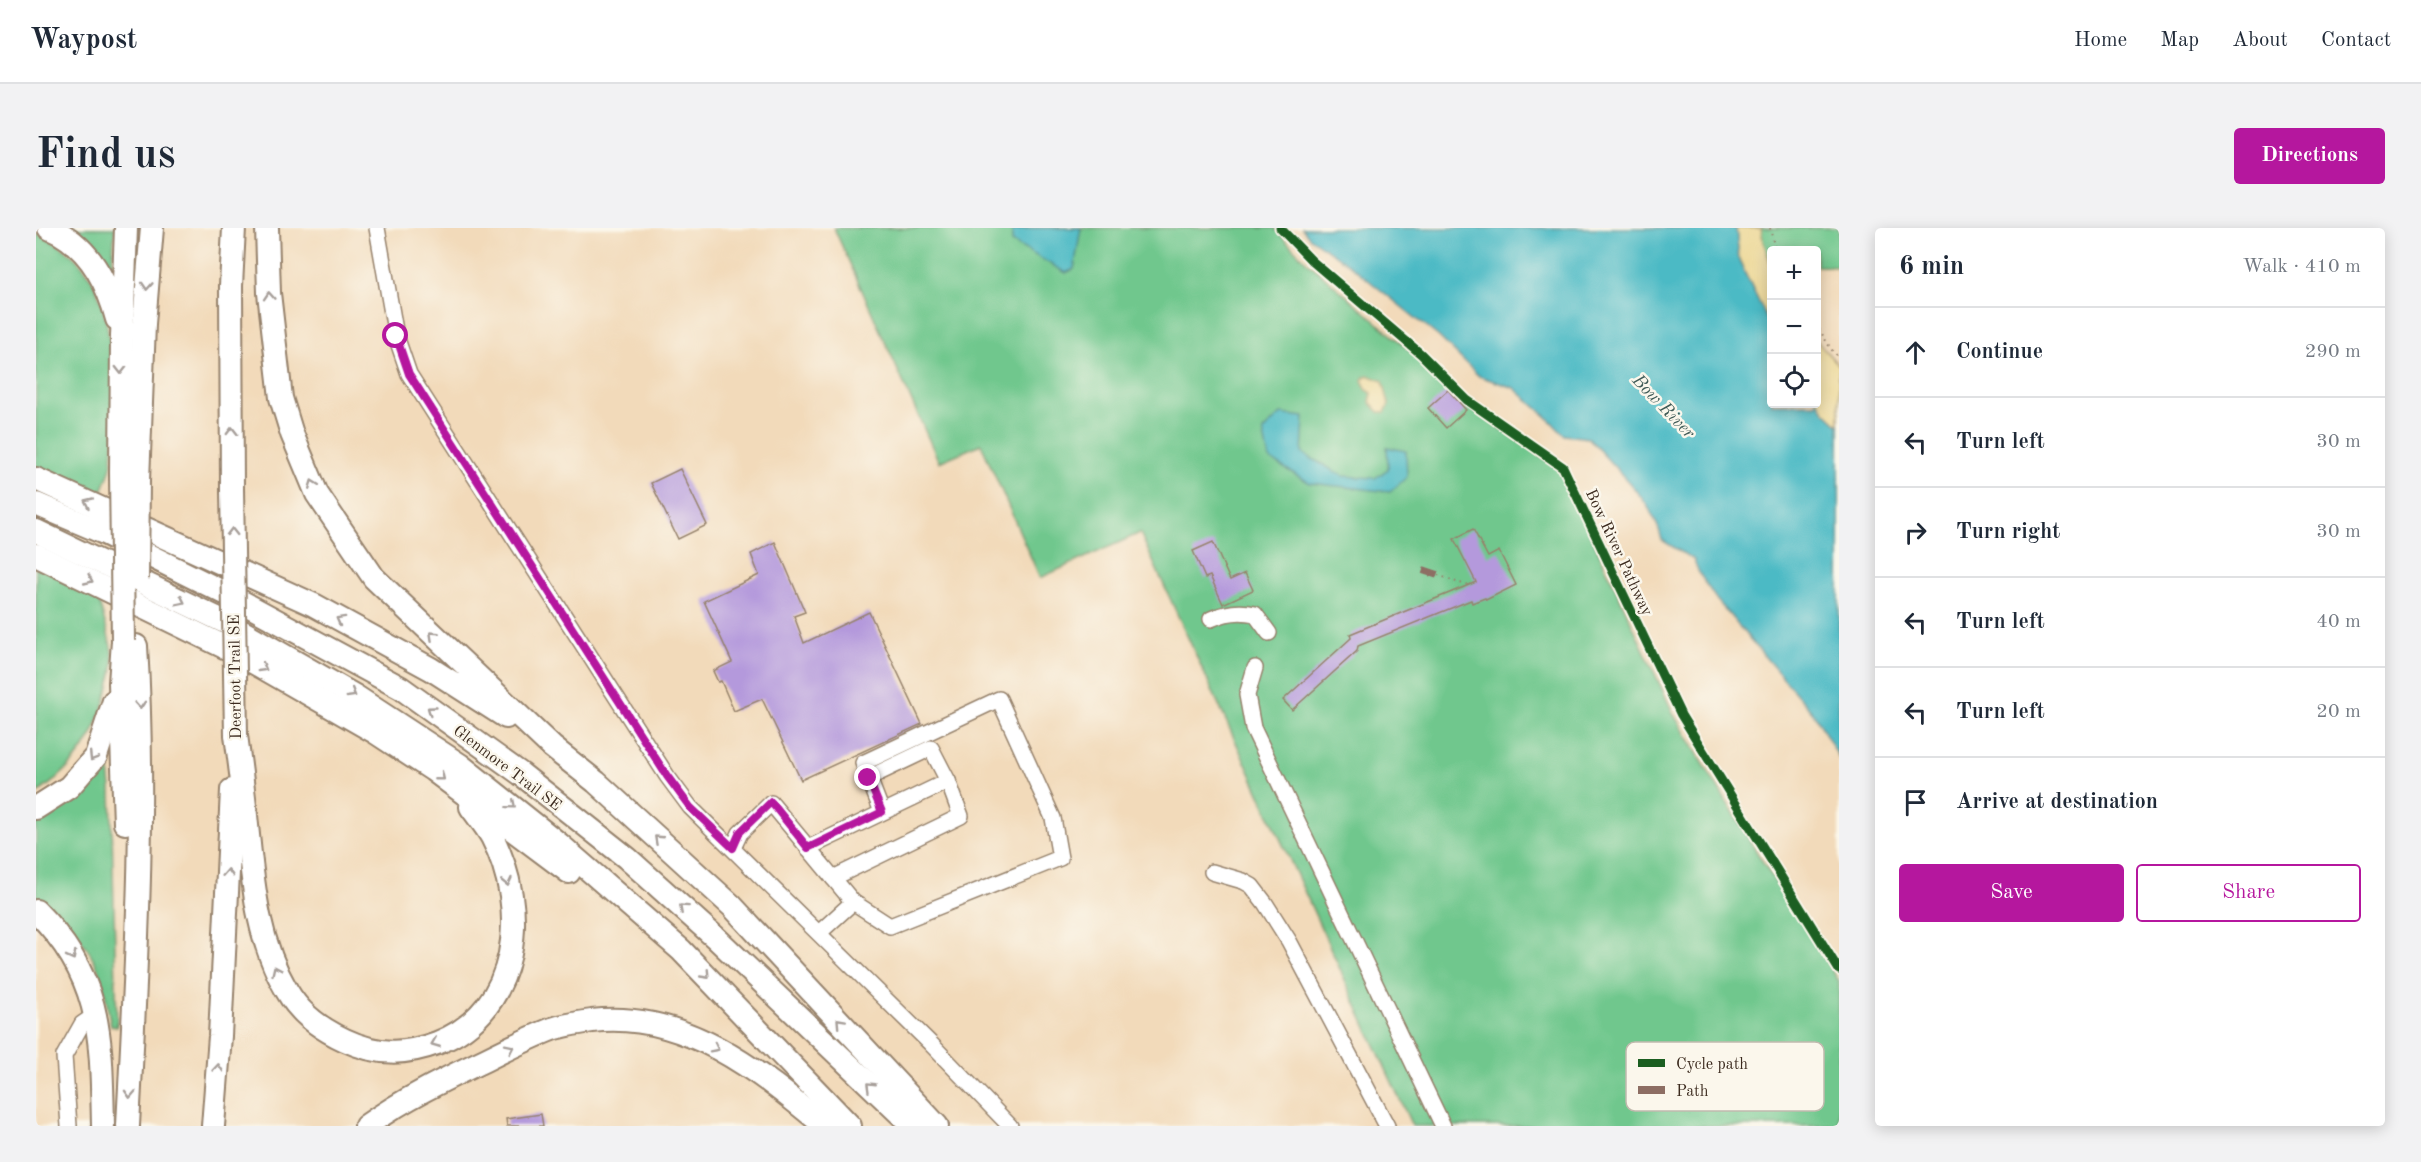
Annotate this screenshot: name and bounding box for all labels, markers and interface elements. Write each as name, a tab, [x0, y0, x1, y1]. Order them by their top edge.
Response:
text: Waypost	[30, 27, 137, 55]
text: Home	[2074, 30, 2127, 51]
text: Map	[2160, 30, 2199, 51]
text: About	[2232, 30, 2288, 51]
text: Contact	[2321, 30, 2391, 51]
button: Directions	[2234, 128, 2385, 184]
text: Find us	[36, 135, 175, 177]
map controls	[1767, 246, 1821, 408]
button: +	[1767, 246, 1821, 300]
text: 6 min	[1899, 254, 1964, 280]
text: Walk · 410 m	[2242, 257, 2361, 277]
one-way arrow	[141, 282, 154, 291]
one-way arrow	[263, 291, 276, 300]
button: −	[1767, 300, 1821, 354]
route start	[382, 322, 408, 348]
icon: ahead	[1899, 336, 1932, 369]
text: Continue	[1956, 341, 2043, 363]
text: 290 m	[2305, 342, 2361, 362]
button: locate	[1767, 354, 1821, 408]
one-way arrow	[115, 366, 127, 375]
water label: Bow River	[1628, 370, 1699, 443]
one-way arrow	[226, 426, 238, 435]
icon: left	[1899, 426, 1932, 459]
text: Turn left	[1956, 431, 2045, 453]
text: 30 m	[2316, 432, 2361, 452]
one-way arrow	[308, 479, 320, 490]
street label: Bow River Pathway	[1582, 487, 1655, 619]
one-way arrow	[83, 497, 94, 509]
icon: right	[1899, 516, 1932, 549]
text: Turn right	[1956, 521, 2060, 543]
text: 30 m	[2316, 522, 2361, 542]
one-way arrow	[226, 528, 239, 537]
one-way arrow	[83, 572, 94, 584]
one-way arrow	[174, 593, 185, 605]
icon: left	[1899, 606, 1932, 639]
text: Turn left	[1956, 611, 2045, 633]
text: 40 m	[2316, 612, 2361, 632]
street label: Deerfoot Trail SE	[227, 614, 245, 740]
one-way arrow	[336, 616, 347, 627]
one-way arrow	[430, 631, 440, 642]
one-way arrow	[257, 661, 267, 672]
one-way arrow	[346, 687, 356, 699]
icon: left	[1899, 696, 1932, 729]
one-way arrow	[133, 700, 146, 709]
text: Turn left	[1956, 701, 2045, 723]
text: 20 m	[2316, 702, 2361, 722]
one-way arrow	[427, 706, 438, 717]
street label: Glenmore Trail SE	[450, 723, 564, 814]
one-way arrow	[89, 751, 101, 761]
route end	[854, 764, 880, 790]
one-way arrow	[434, 769, 445, 780]
icon: arrive	[1899, 786, 1932, 819]
text: Arrive at destination	[1956, 791, 2158, 813]
one-way arrow	[505, 798, 516, 809]
one-way arrow	[655, 835, 665, 846]
button: Save	[1899, 864, 2124, 922]
button: Share	[2136, 864, 2361, 922]
one-way arrow	[221, 868, 234, 877]
one-way arrow	[500, 877, 513, 887]
one-way arrow	[679, 904, 690, 915]
one-way arrow	[65, 950, 76, 961]
one-way arrow	[272, 966, 284, 977]
one-way arrow	[698, 968, 709, 979]
one-way arrow	[836, 1018, 847, 1028]
one-way arrow	[431, 1036, 442, 1048]
one-way arrow	[709, 1040, 720, 1052]
legend	[1626, 1042, 1824, 1111]
one-way arrow	[503, 1044, 514, 1056]
text: Cycle path	[1676, 1057, 1748, 1073]
one-way arrow	[211, 1063, 224, 1072]
one-way arrow	[867, 1082, 878, 1093]
text: Path	[1676, 1084, 1709, 1100]
one-way arrow	[123, 1090, 136, 1099]

